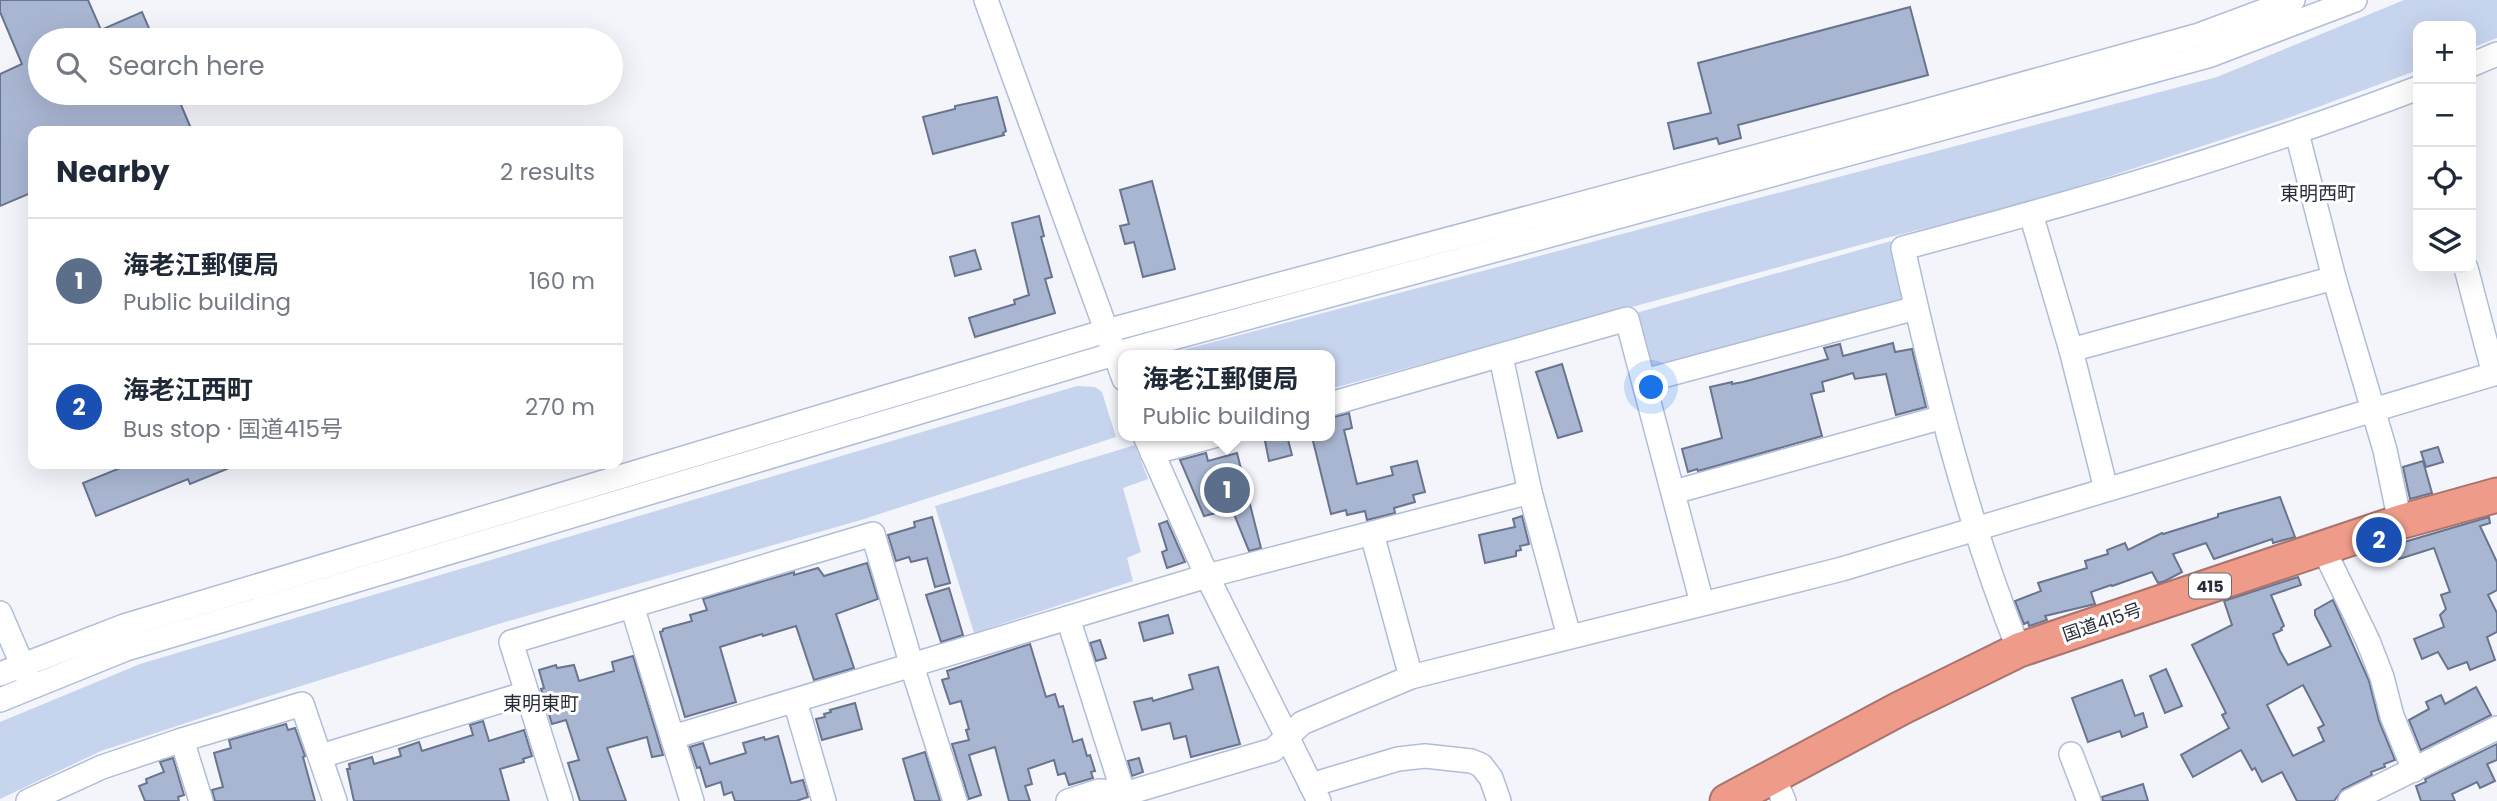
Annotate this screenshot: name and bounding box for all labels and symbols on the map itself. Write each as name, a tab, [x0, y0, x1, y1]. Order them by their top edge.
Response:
district label: 東明西町	[2280, 180, 2356, 207]
your location	[1634, 370, 1668, 404]
pin: 1	[1204, 464, 1250, 516]
pin: 2	[2356, 514, 2402, 566]
road number: 415	[2189, 573, 2231, 598]
street label: 国道415号	[2059, 597, 2145, 647]
district label: 東明東町	[503, 690, 579, 717]

